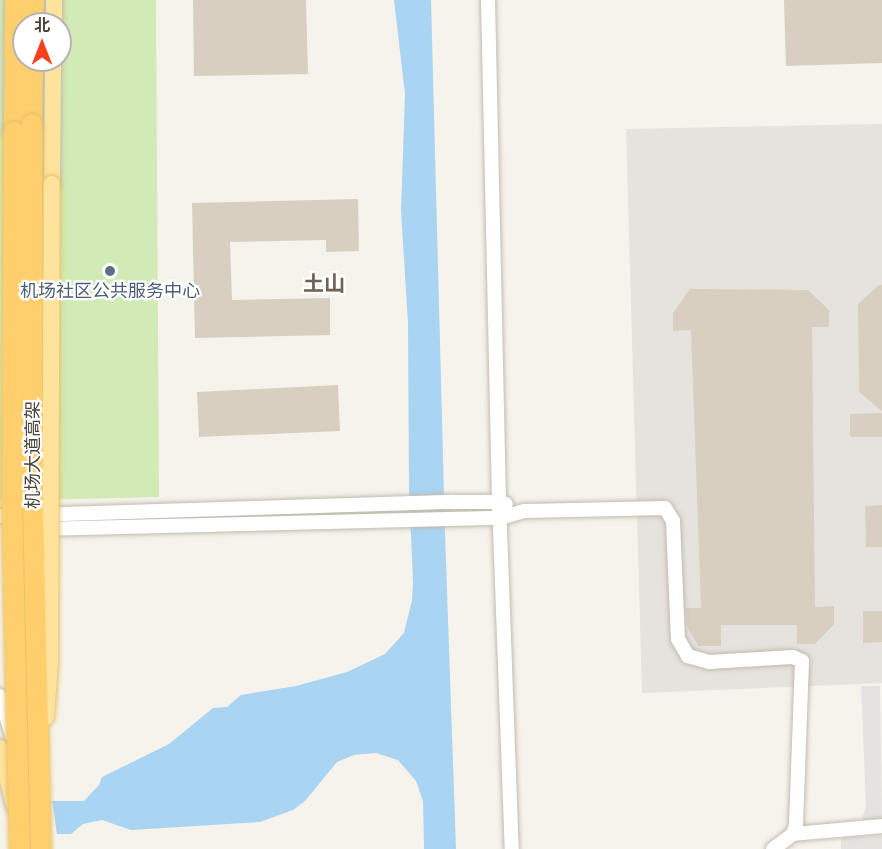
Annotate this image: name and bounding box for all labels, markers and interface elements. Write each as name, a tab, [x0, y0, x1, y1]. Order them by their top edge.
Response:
north arrow	[12, 12, 72, 72]
text: 北	[34, 16, 50, 35]
marker: 机场社区公共服务中心	[103, 264, 117, 278]
district label: 土山	[303, 271, 345, 297]
place label: 机场社区公共服务中心	[20, 280, 200, 302]
street label: 机场大道高架	[22, 401, 44, 509]

